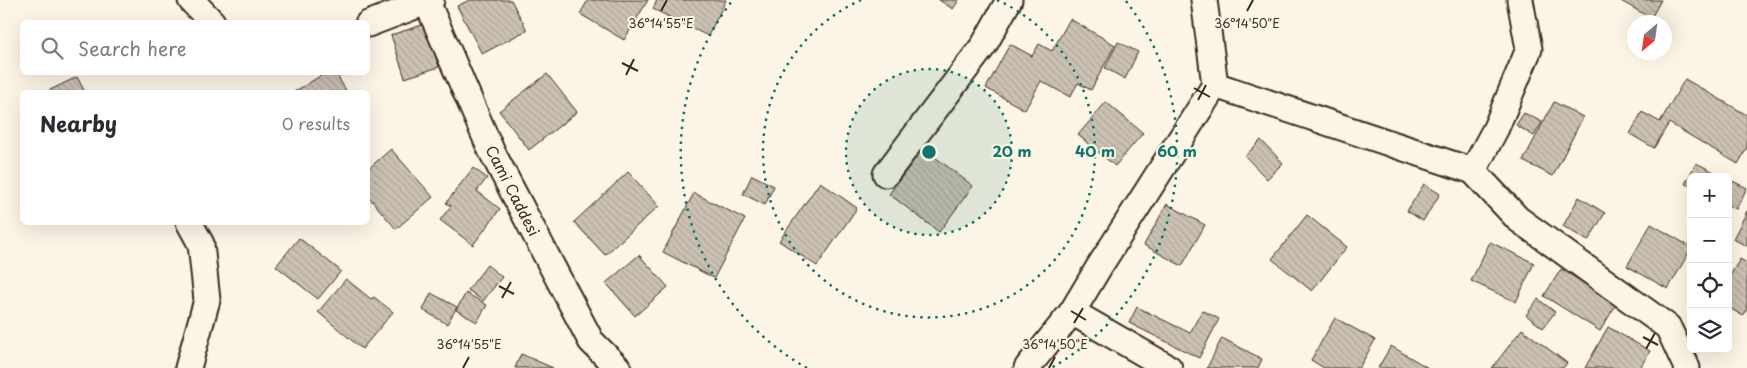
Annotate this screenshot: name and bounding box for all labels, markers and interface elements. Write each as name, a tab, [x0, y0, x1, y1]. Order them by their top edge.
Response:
text: 36°14'55"E	[629, 14, 693, 32]
text: 36°14'50"E	[1214, 14, 1280, 32]
north arrow	[1627, 15, 1672, 60]
search box	[20, 20, 370, 75]
icon: search	[38, 34, 66, 62]
text: Search here	[78, 34, 187, 62]
text: Nearby	[40, 107, 117, 139]
text: 0 results	[282, 111, 350, 135]
text: 20 m	[993, 139, 1031, 162]
text: 40 m	[1075, 139, 1115, 162]
text: 60 m	[1157, 139, 1197, 162]
street label: Cami Caddesi	[481, 141, 546, 240]
centre of rings	[920, 143, 938, 161]
map controls	[1687, 173, 1732, 353]
button: +	[1687, 173, 1732, 218]
button: −	[1687, 218, 1732, 263]
button: locate	[1687, 263, 1732, 308]
button: layers	[1687, 308, 1732, 353]
text: 36°14'55"E	[437, 335, 501, 353]
text: 36°14'50"E	[1022, 335, 1088, 353]

